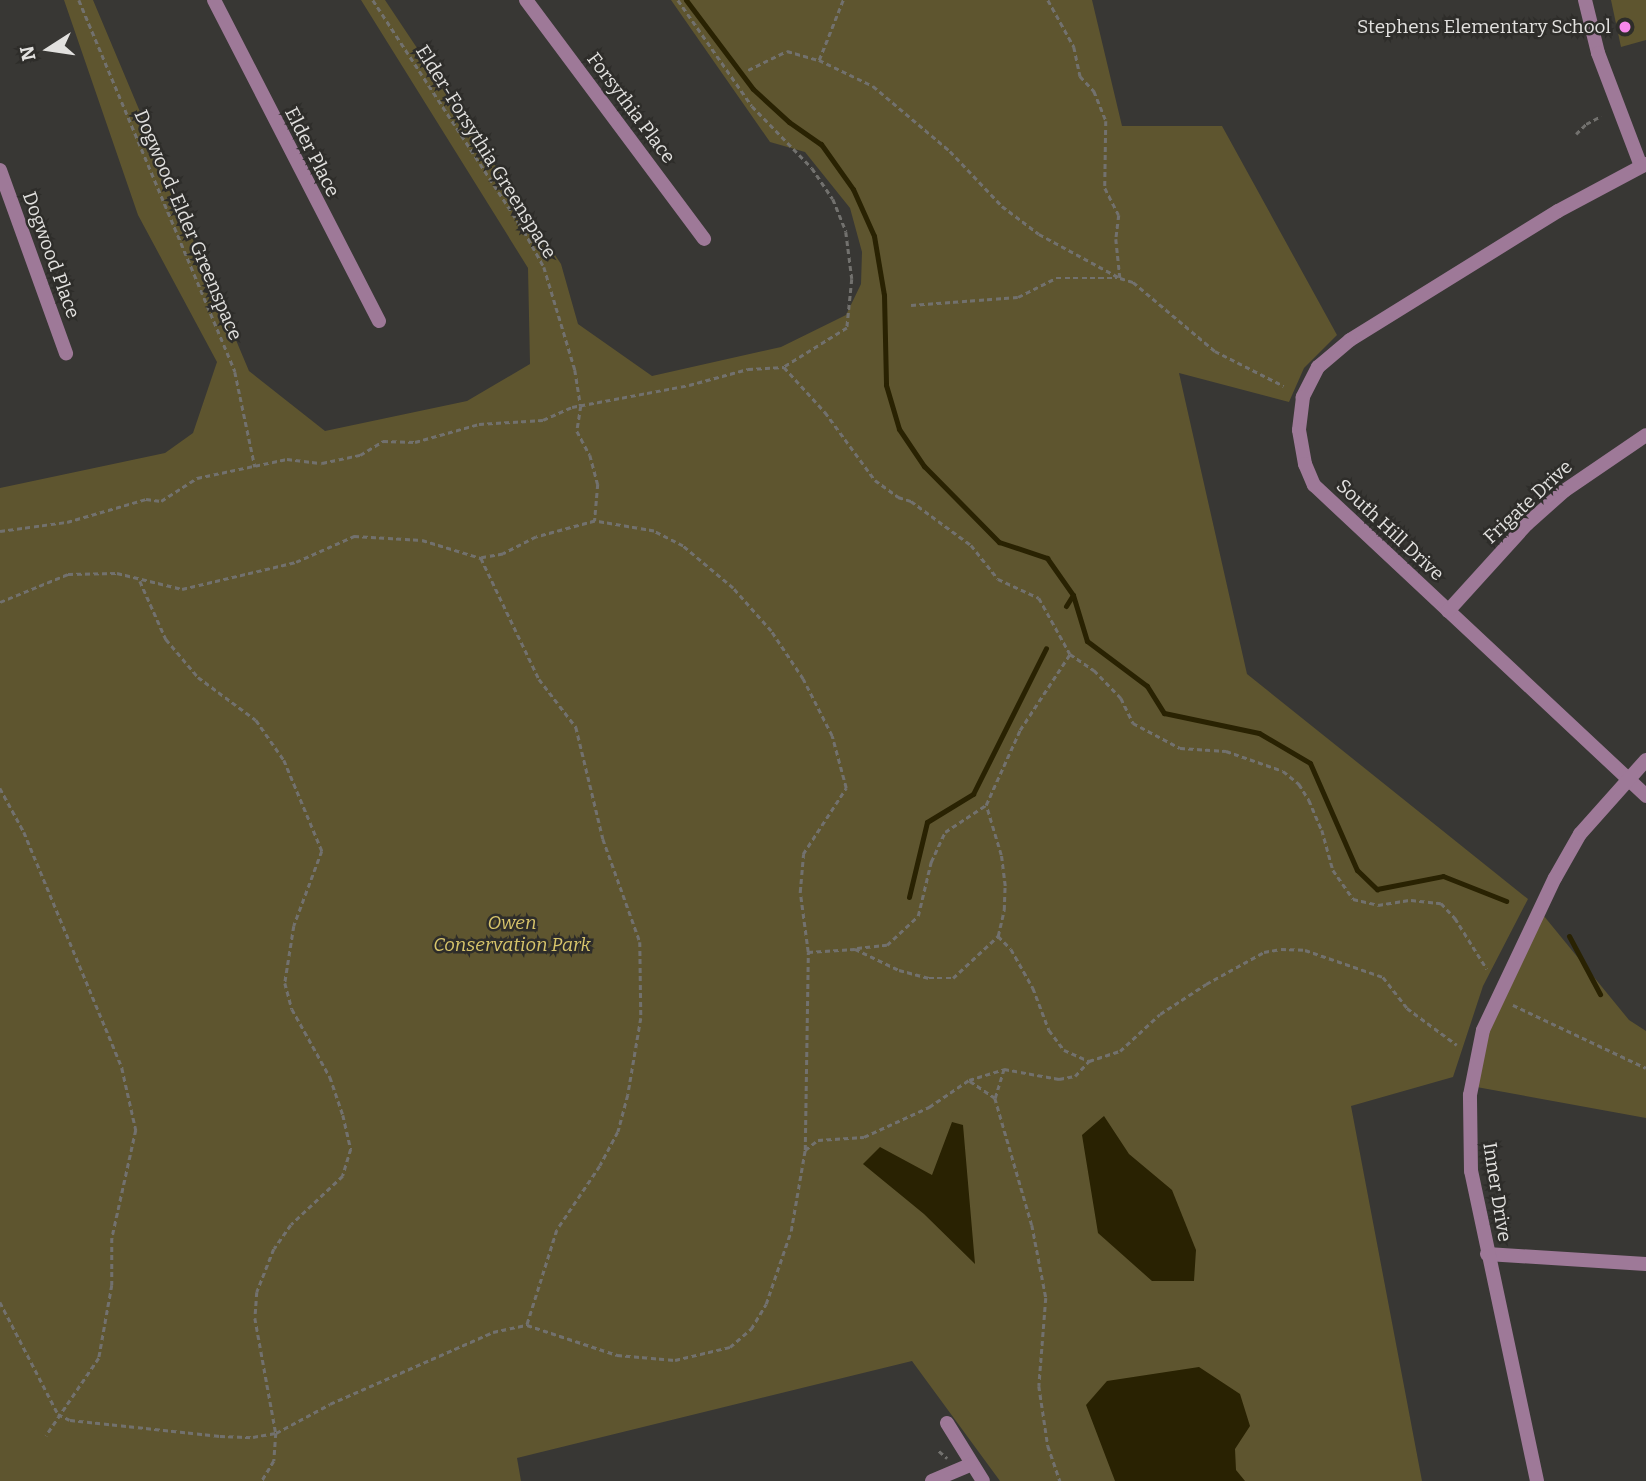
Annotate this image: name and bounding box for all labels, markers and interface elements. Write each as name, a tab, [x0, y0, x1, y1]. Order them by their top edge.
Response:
north arrow	[14, 14, 84, 84]
place label: Stephens Elementary School	[1357, 16, 1611, 38]
marker: Stephens Elementary School	[1617, 19, 1633, 35]
street label: Elder-Forsythia Greenspace	[411, 41, 561, 263]
text: N	[15, 44, 41, 63]
street label: Forsythia Place	[582, 48, 680, 168]
street label: Elder Place	[280, 103, 344, 201]
street label: Dogwood-Elder Greenspace	[129, 106, 247, 344]
street label: Dogwood Place	[18, 189, 84, 321]
street label: Frigate Drive	[1479, 455, 1577, 549]
street label: South Hill Drive	[1332, 474, 1448, 586]
park label: Owen Conservation Park	[433, 912, 591, 956]
street label: Inner Drive	[1478, 1141, 1516, 1243]

